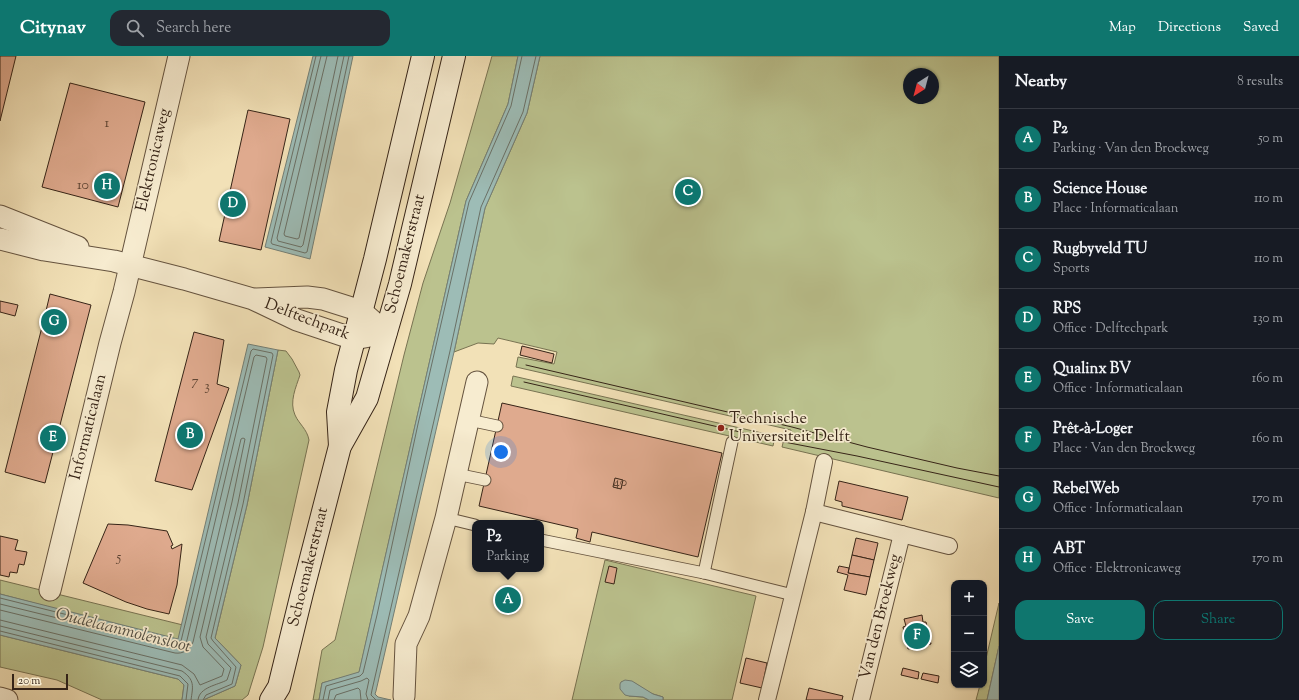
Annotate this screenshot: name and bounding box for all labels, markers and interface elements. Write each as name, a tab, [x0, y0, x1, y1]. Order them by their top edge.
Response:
search box	[110, 10, 390, 46]
text: Citynav	[20, 15, 86, 42]
icon: search	[124, 17, 146, 39]
text: Search here	[156, 18, 231, 39]
text: Map	[1109, 18, 1136, 38]
text: Directions	[1158, 18, 1221, 38]
text: Saved	[1243, 18, 1279, 38]
north arrow	[903, 68, 939, 104]
text: Nearby	[1015, 70, 1067, 94]
text: 8 results	[1237, 73, 1283, 91]
street label: Elektronicaweg	[131, 106, 177, 214]
house number: 1	[105, 114, 110, 134]
text: P2	[1053, 119, 1068, 140]
text: A	[1023, 130, 1033, 148]
text: 50 m	[1258, 130, 1283, 148]
text: Parking · Van den Broekweg	[1053, 140, 1209, 158]
pin: H	[94, 171, 120, 201]
house number: 10	[77, 176, 89, 196]
pin: C	[675, 177, 701, 207]
text: Science House	[1053, 179, 1147, 200]
pin: D	[220, 189, 246, 219]
text: B	[1024, 190, 1032, 208]
text: 110 m	[1254, 190, 1283, 208]
street label: Schoemakerstraat	[380, 191, 432, 316]
text: Place · Informaticalaan	[1053, 200, 1179, 218]
text: Rugbyveld TU	[1053, 239, 1147, 260]
text: C	[1023, 250, 1033, 268]
text: 110 m	[1254, 250, 1283, 268]
text: Sports	[1053, 260, 1090, 278]
street label: Delftechpark	[261, 293, 353, 347]
text: RPS	[1053, 299, 1081, 320]
pin: G	[41, 307, 67, 337]
text: D	[1023, 310, 1033, 328]
text: 130 m	[1253, 310, 1283, 328]
text: Office · Delftechpark	[1053, 320, 1168, 338]
text: Qualinx BV	[1053, 359, 1131, 380]
text: E	[1024, 370, 1032, 388]
text: 160 m	[1252, 370, 1283, 388]
street label: Informaticalaan	[65, 371, 113, 482]
house number: 7	[191, 372, 199, 392]
house number: 3	[204, 377, 210, 397]
text: Office · Informaticalaan	[1053, 380, 1183, 398]
place label: Technische Universiteit Delft	[729, 408, 850, 449]
text: Prêt-à-Loger	[1053, 419, 1133, 440]
pin: B	[177, 420, 203, 450]
pin: E	[40, 423, 66, 453]
marker: Technische Universiteit Delft	[716, 423, 726, 433]
text: F	[1024, 430, 1032, 448]
text: 160 m	[1252, 430, 1283, 448]
text: Place · Van den Broekweg	[1053, 440, 1195, 458]
your location	[491, 442, 511, 462]
house number: 40	[613, 473, 627, 493]
text: RebelWeb	[1053, 479, 1120, 500]
text: G	[1023, 490, 1033, 508]
text: 170 m	[1252, 490, 1283, 508]
text: Office · Informaticalaan	[1053, 500, 1183, 518]
street label: Schoemakerstraat	[283, 504, 335, 629]
popup	[472, 520, 544, 572]
text: P2	[487, 527, 502, 548]
text: ABT	[1053, 539, 1085, 560]
house number: 5	[116, 548, 122, 568]
text: Parking	[487, 548, 529, 566]
text: H	[1023, 550, 1033, 568]
text: 170 m	[1252, 550, 1283, 568]
street label: Van den Broekweg	[854, 552, 908, 682]
text: Office · Elektronicaweg	[1053, 560, 1181, 578]
map controls	[951, 580, 987, 688]
button: +	[951, 580, 987, 616]
pin: A	[495, 585, 521, 615]
button: Save	[1015, 600, 1145, 640]
button: Share	[1153, 600, 1283, 640]
water label: Oudelaanmolensloot	[53, 603, 193, 659]
button: −	[951, 616, 987, 652]
pin: F	[904, 621, 930, 651]
button: layers	[951, 652, 987, 688]
scale bar	[12, 672, 68, 691]
text: 20 m	[18, 673, 40, 689]

